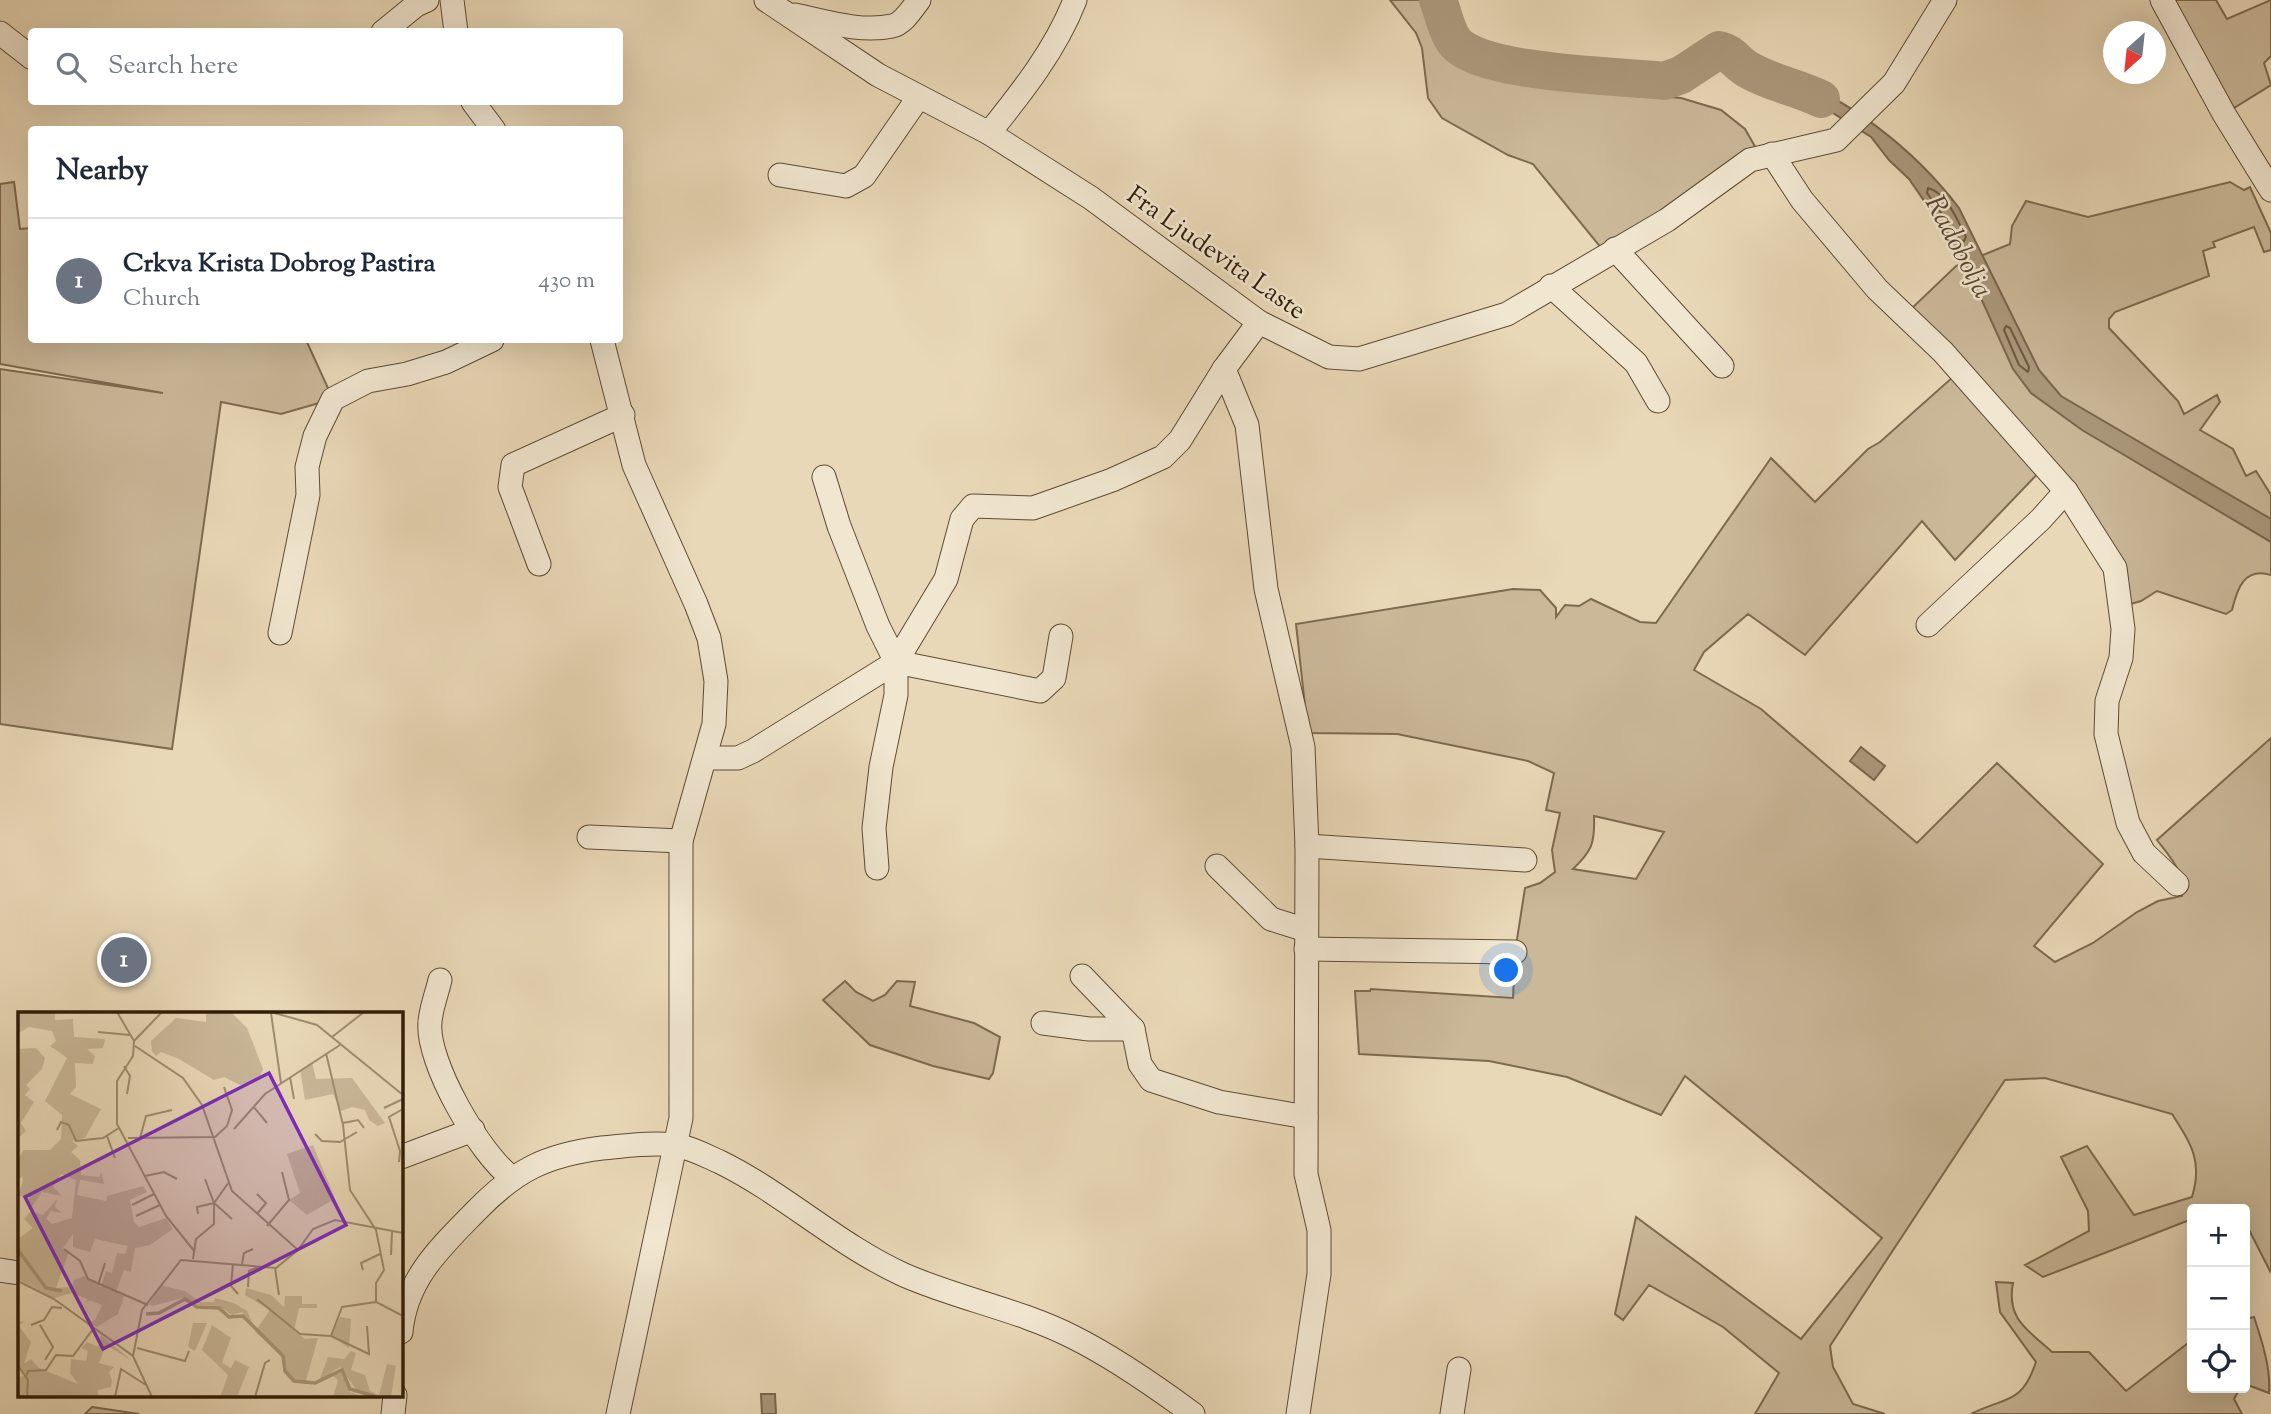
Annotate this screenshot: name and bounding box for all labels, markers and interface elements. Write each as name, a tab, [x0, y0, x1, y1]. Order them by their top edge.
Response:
north arrow	[2103, 21, 2166, 84]
search box	[28, 28, 623, 105]
icon: search	[52, 48, 90, 86]
text: Search here	[108, 48, 238, 85]
text: Nearby	[56, 150, 148, 193]
street label: Fra Ljudevita Laste	[1118, 178, 1313, 330]
water label: Radobolja	[1914, 189, 2001, 306]
text: Crkva Krista Dobrog Pastira	[123, 246, 435, 283]
text: 1	[75, 265, 83, 298]
text: 430 m	[538, 265, 595, 298]
text: Church	[123, 283, 201, 316]
pin: 1	[101, 934, 147, 986]
your location	[1489, 953, 1523, 987]
inset map	[18, 1012, 402, 1396]
map controls	[2187, 1204, 2250, 1393]
button: +	[2187, 1204, 2250, 1267]
button: −	[2187, 1267, 2250, 1330]
button: locate	[2187, 1330, 2250, 1393]

